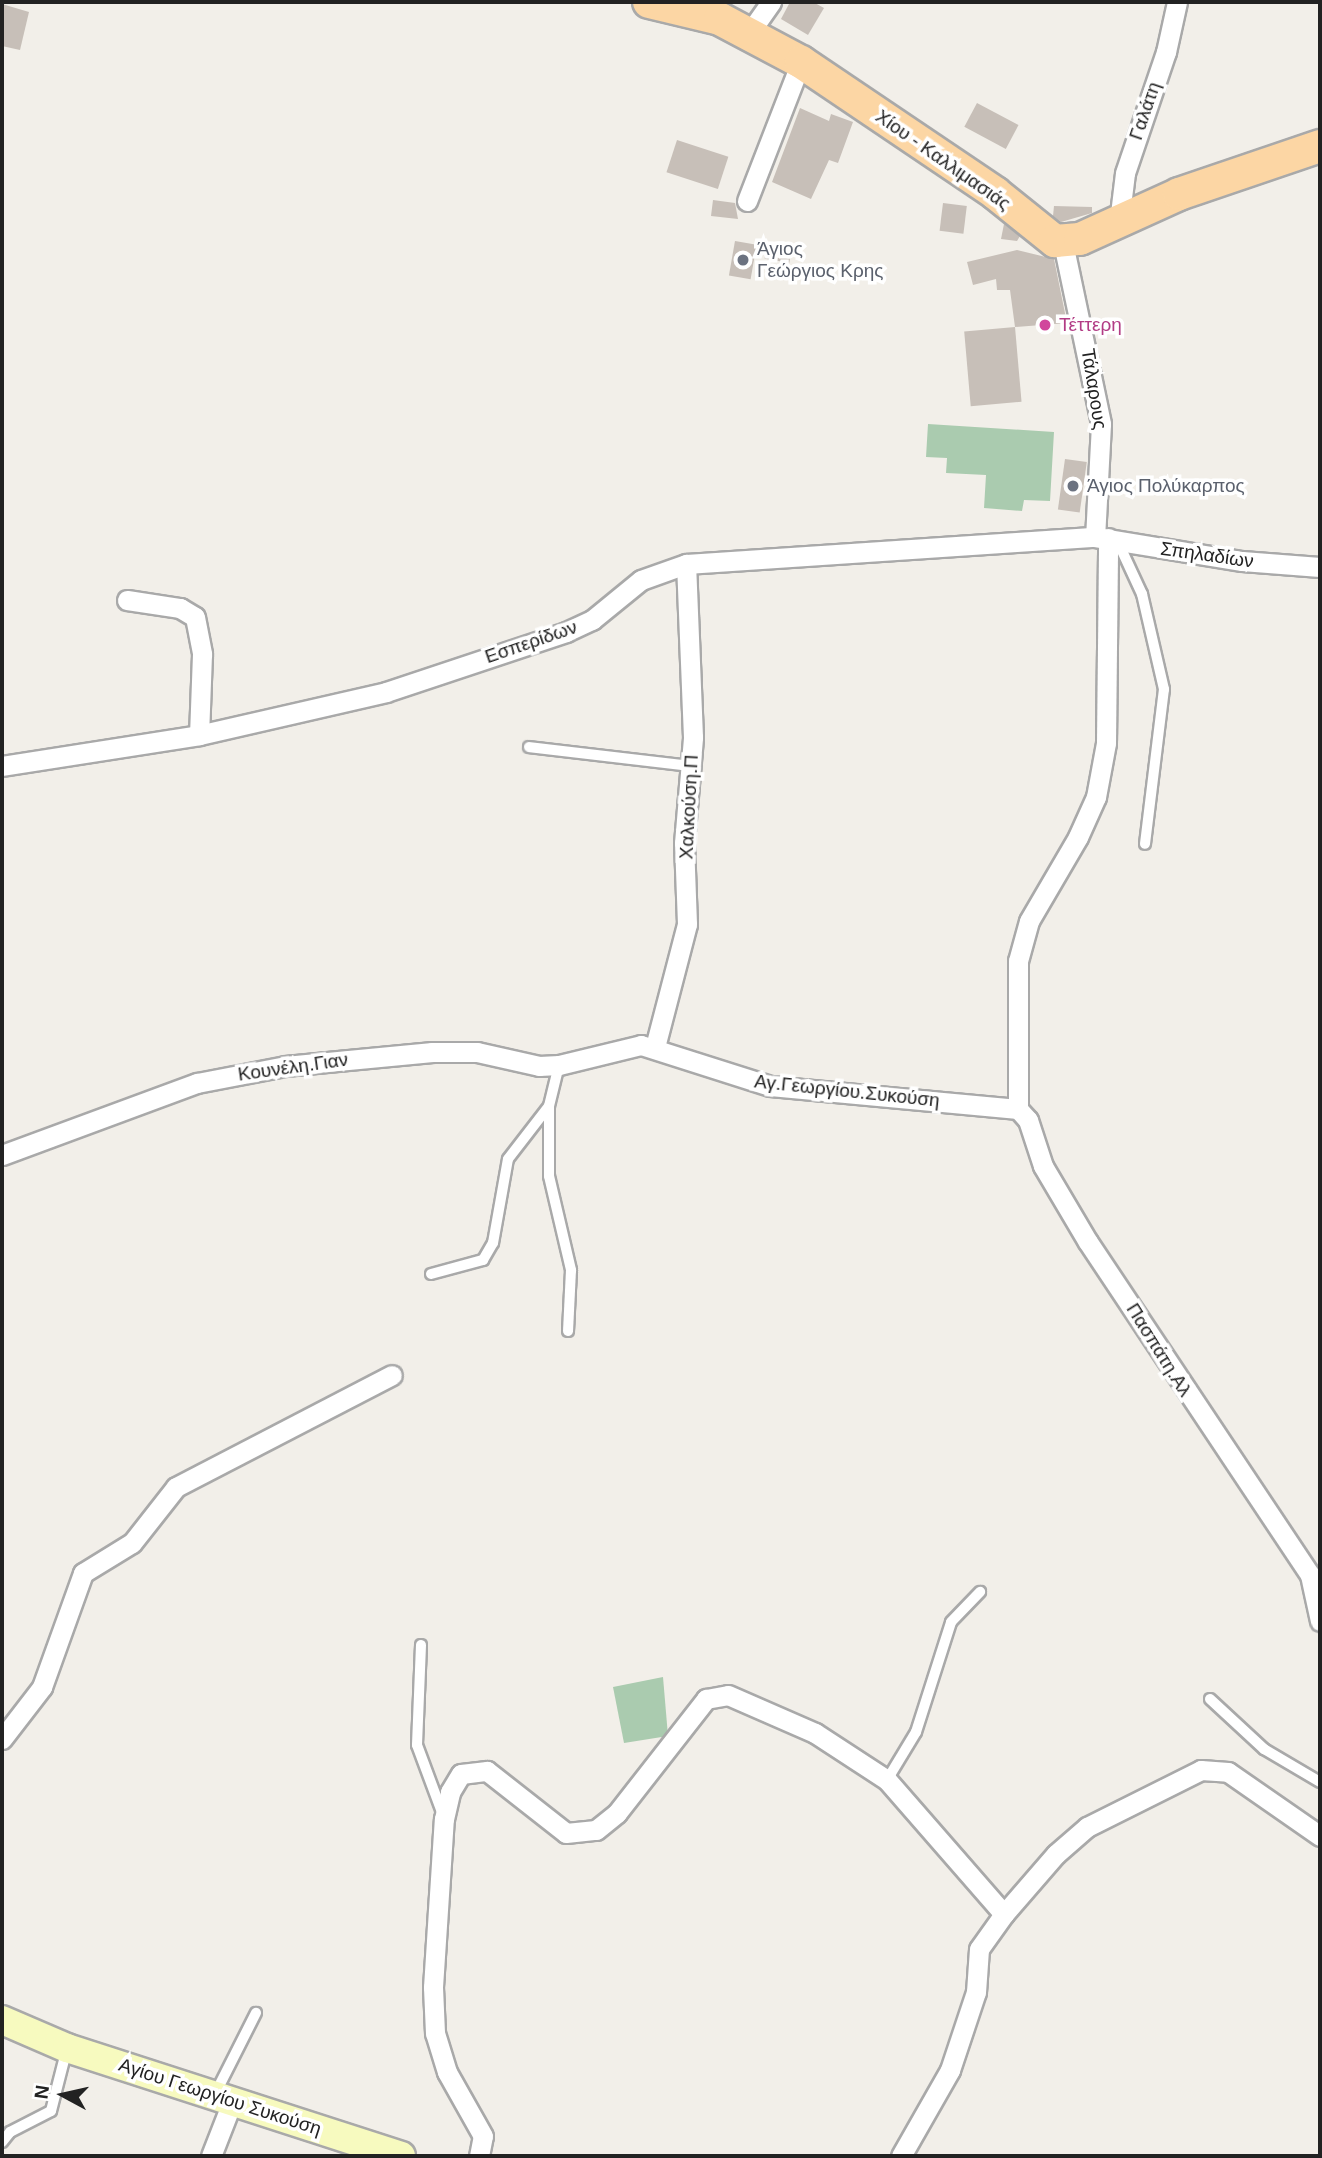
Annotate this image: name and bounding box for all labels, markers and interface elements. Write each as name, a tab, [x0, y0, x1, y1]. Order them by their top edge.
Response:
street label: Γαλάτη	[1124, 79, 1166, 143]
street label: Χίου - Καλλιμασιάς	[871, 105, 1015, 215]
place label: Άγιος Γεώργιος Κρης	[757, 238, 884, 282]
marker: Άγιος Γεώργιος Κρης	[735, 252, 751, 268]
place label: Τέττερη	[1059, 314, 1122, 336]
marker: Τέττερη	[1037, 317, 1053, 333]
street label: Τάλαρους	[1076, 347, 1112, 431]
place label: Άγιος Πολύκαρπος	[1087, 475, 1245, 497]
marker: Άγιος Πολύκαρπος	[1065, 478, 1081, 494]
street label: Σπηλαδίων	[1159, 537, 1255, 573]
street label: Εσπερίδων	[482, 616, 580, 668]
street label: Χαλκούση.Π	[675, 754, 703, 860]
street label: Κουνέλη.Γιαν	[236, 1048, 350, 1086]
street label: Αγ.Γεωργίου.Συκούση	[753, 1070, 941, 1112]
street label: Πασπάτη.Αλ	[1121, 1299, 1197, 1401]
street label: Αγίου Γεωργίου Συκούση	[116, 2053, 324, 2141]
north arrow	[28, 2060, 98, 2130]
text: N	[30, 2084, 53, 2100]

